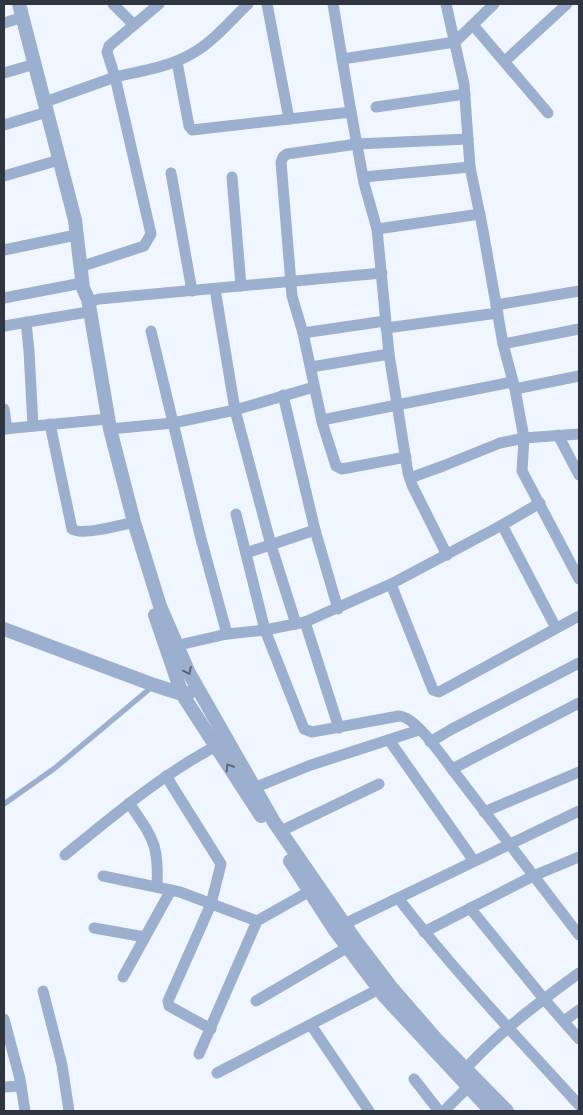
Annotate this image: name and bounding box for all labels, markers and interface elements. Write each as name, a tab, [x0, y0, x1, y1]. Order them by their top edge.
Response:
one-way arrow	[182, 666, 193, 675]
one-way arrow	[226, 764, 235, 773]

